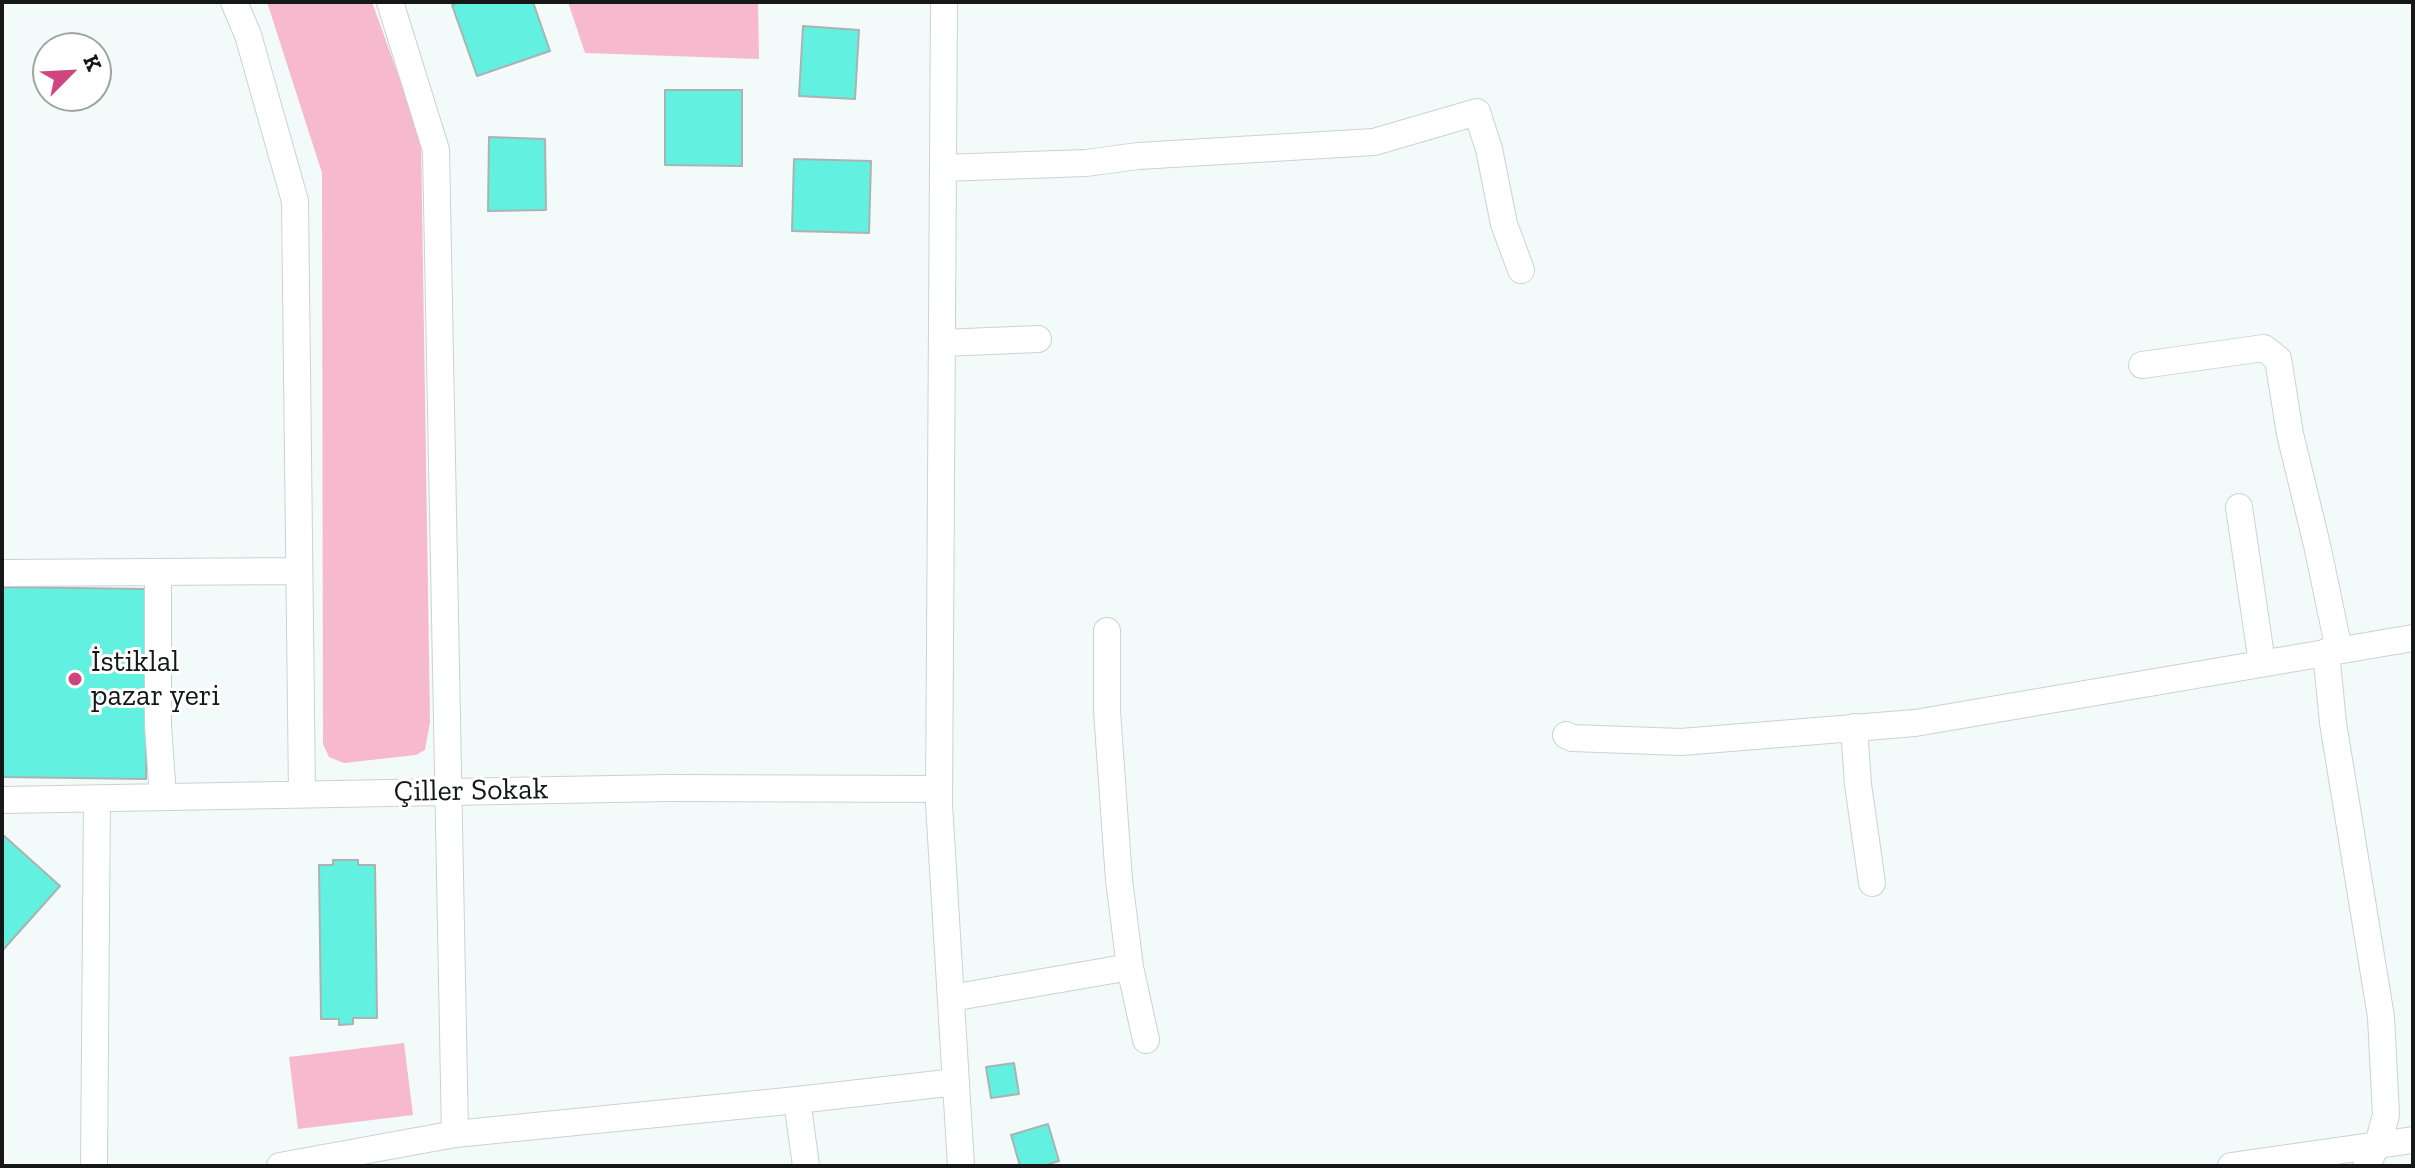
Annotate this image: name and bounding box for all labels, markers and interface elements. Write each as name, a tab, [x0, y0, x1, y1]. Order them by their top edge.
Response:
north arrow	[32, 32, 112, 112]
text: K	[77, 51, 108, 75]
place label: İstiklal pazar yeri	[91, 644, 220, 714]
marker: İstiklal pazar yeri	[66, 670, 84, 688]
street label: Çiller Sokak	[394, 772, 548, 810]

